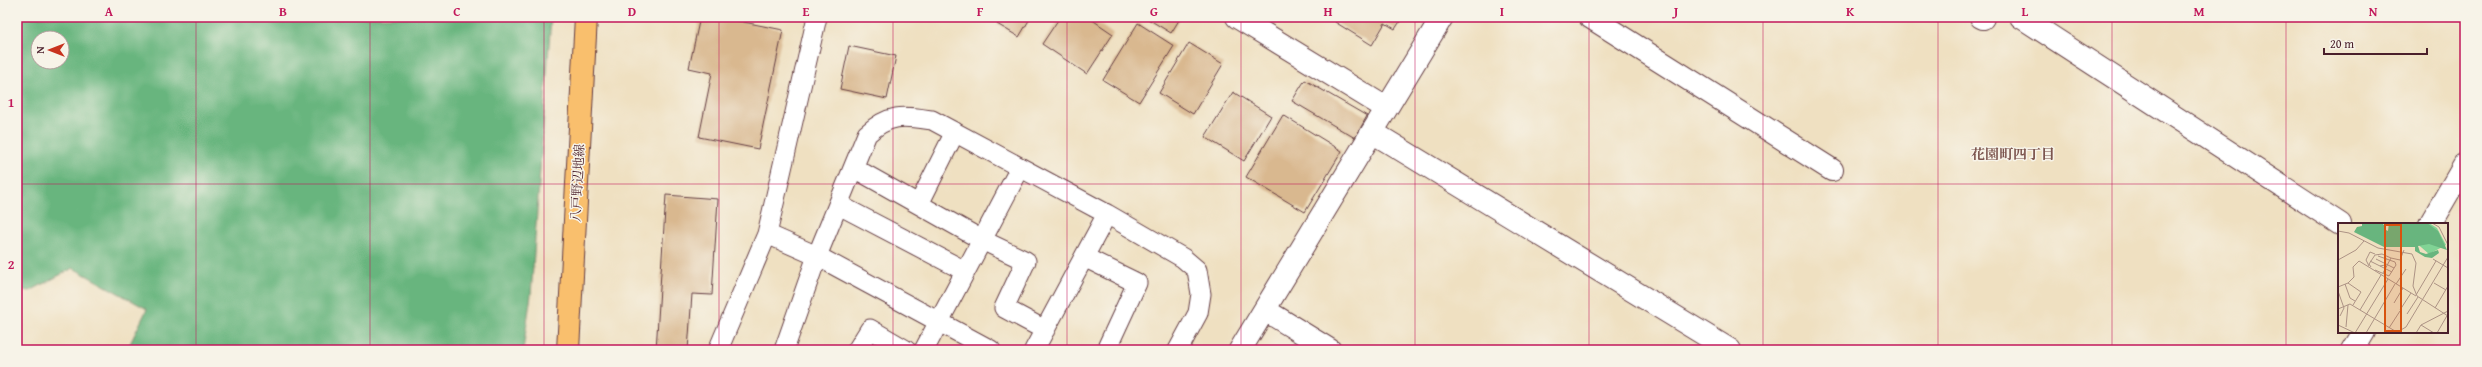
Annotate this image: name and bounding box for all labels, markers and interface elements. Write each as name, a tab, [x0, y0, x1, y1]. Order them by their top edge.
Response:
text: A	[105, 2, 114, 21]
text: B	[279, 2, 287, 21]
text: C	[453, 2, 461, 21]
text: D	[628, 2, 636, 21]
text: E	[803, 2, 810, 21]
text: F	[977, 2, 984, 21]
text: G	[1150, 2, 1158, 21]
text: H	[1323, 2, 1333, 21]
text: I	[1500, 2, 1504, 21]
text: J	[1672, 2, 1679, 21]
text: K	[1846, 2, 1855, 21]
text: L	[2022, 2, 2029, 21]
text: M	[2193, 2, 2205, 21]
text: N	[2369, 2, 2378, 21]
north arrow	[30, 30, 70, 70]
scale bar	[2324, 30, 2427, 56]
text: 20 m	[2330, 35, 2354, 52]
text: N	[32, 46, 48, 54]
text: 1	[8, 93, 14, 112]
street label: 八戸野辺地線	[566, 144, 589, 222]
district label: 花園町四丁目	[1971, 144, 2055, 164]
inset map	[2338, 223, 2448, 333]
text: 2	[8, 255, 15, 274]

